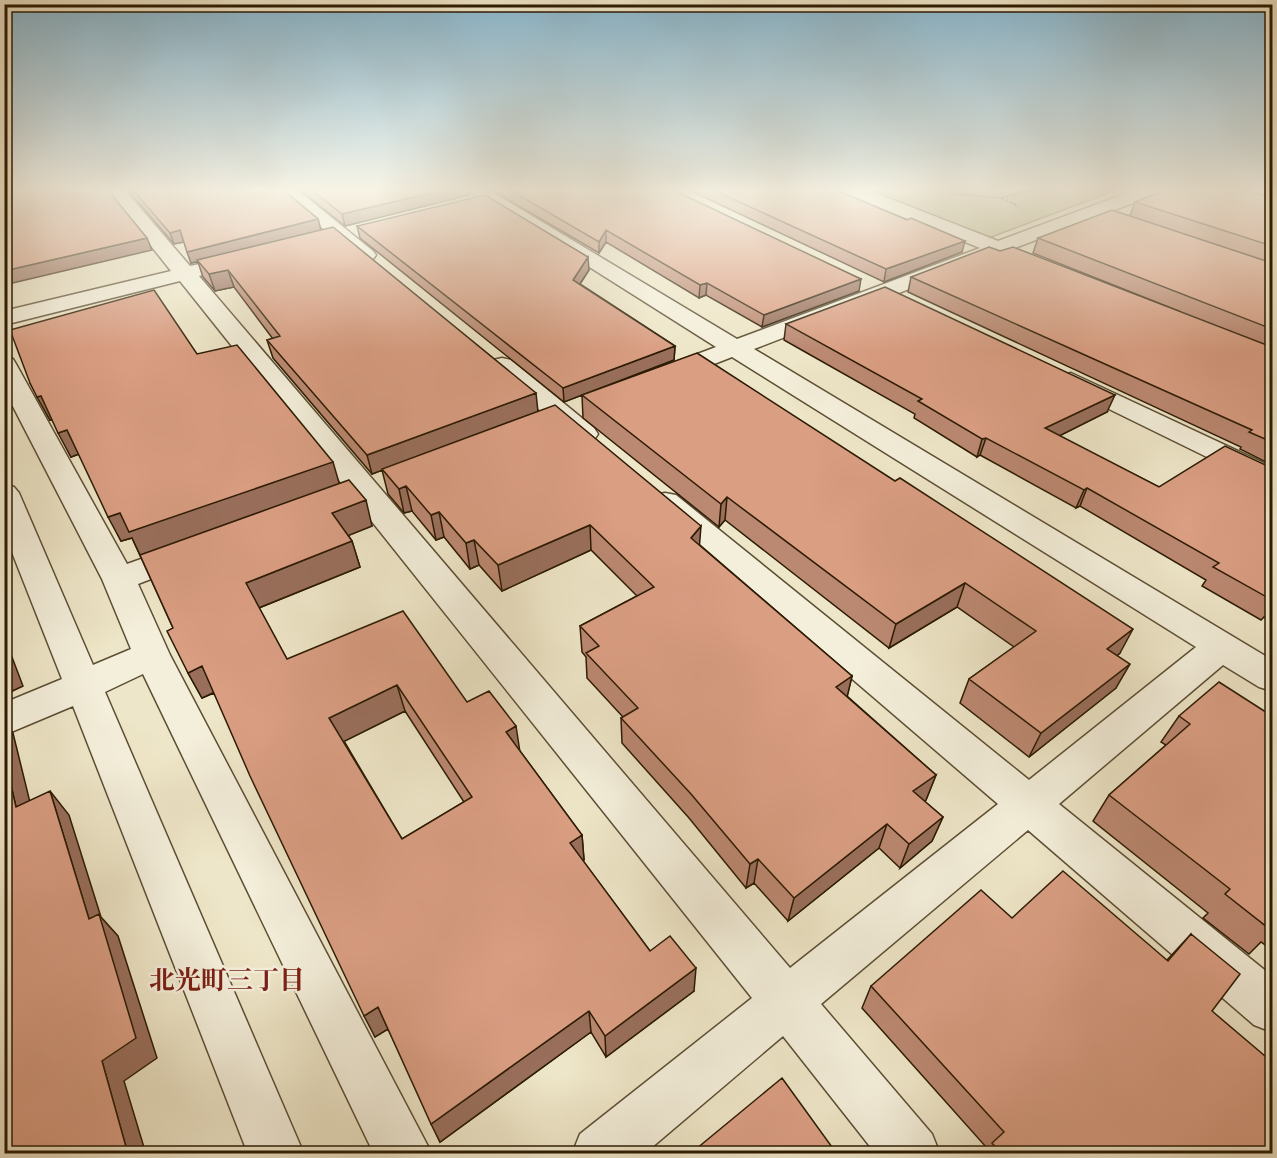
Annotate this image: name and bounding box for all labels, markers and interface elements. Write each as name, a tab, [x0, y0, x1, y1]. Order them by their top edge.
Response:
district label: 北光町三丁目	[149, 963, 305, 998]

